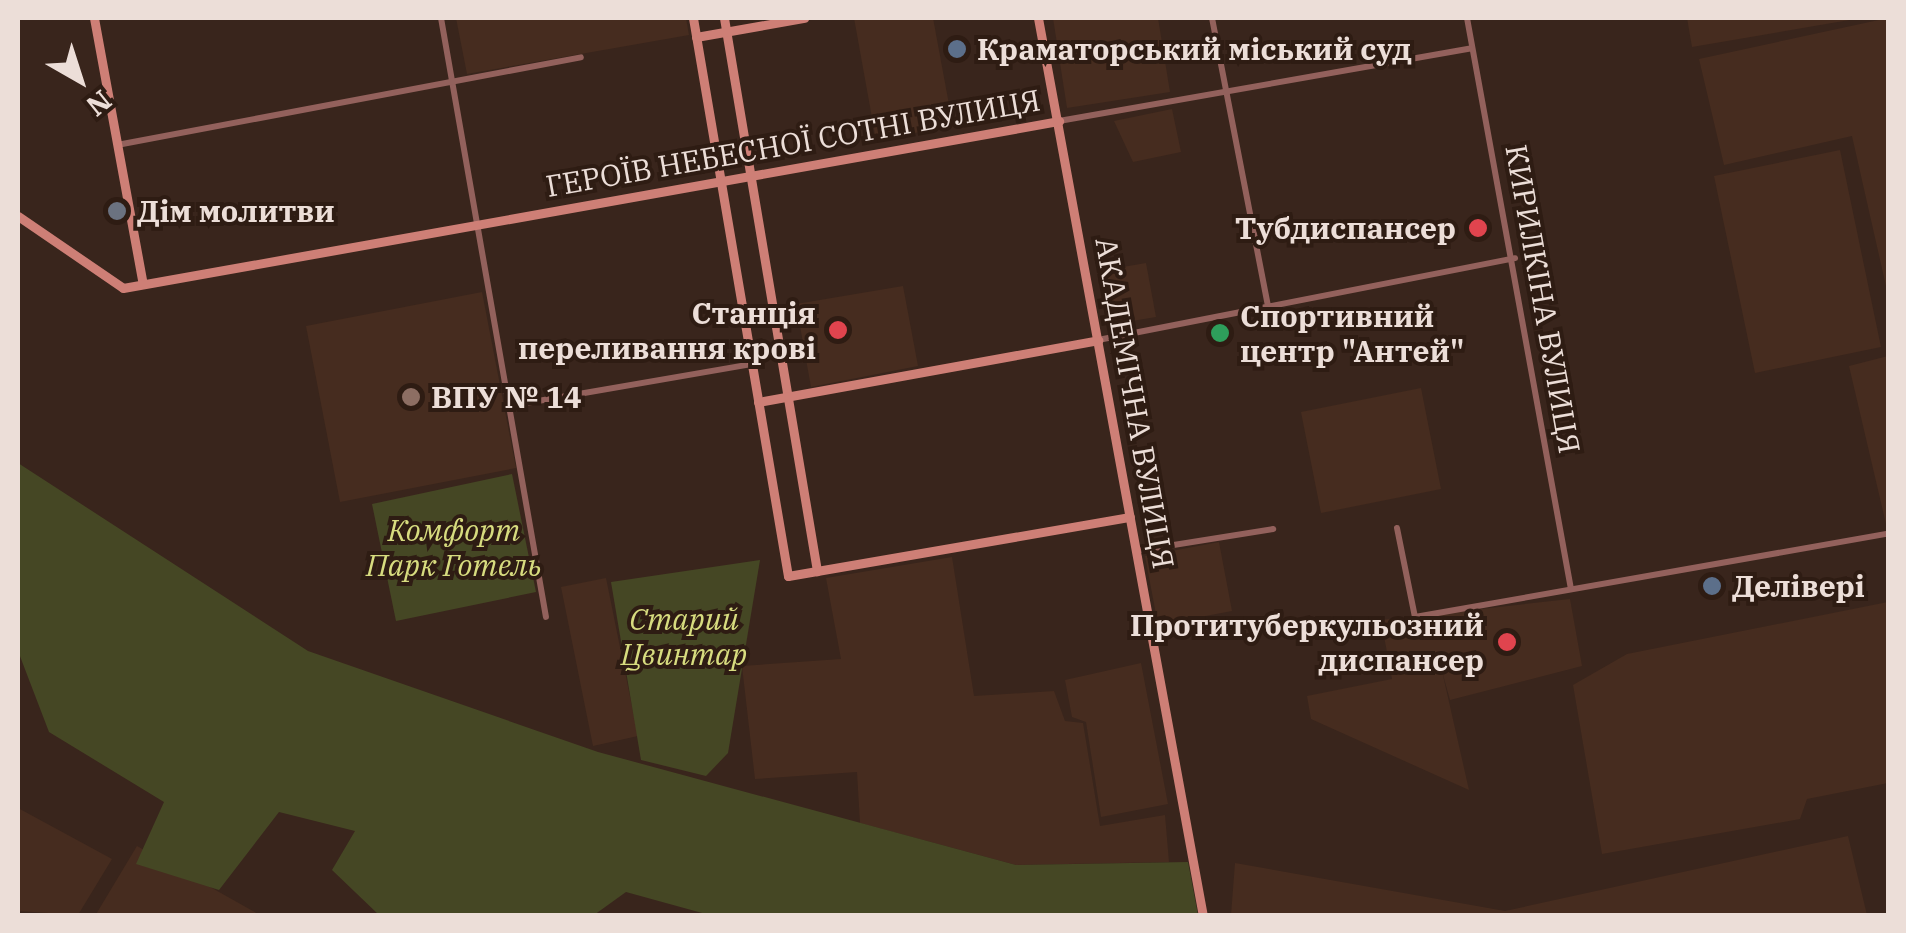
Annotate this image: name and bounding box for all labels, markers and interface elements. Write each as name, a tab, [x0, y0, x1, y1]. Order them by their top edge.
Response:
north arrow	[30, 30, 130, 130]
place label: Краматорський міський суд	[977, 31, 1412, 67]
marker: Краматорський міський суд	[946, 38, 968, 60]
text: N	[79, 82, 119, 125]
street label: ГЕРОЇВ НЕБЕСНОЇ СОТНІ ВУЛИЦЯ	[543, 82, 1043, 204]
street label: КИРИЛКІНА ВУЛИЦЯ	[1498, 142, 1588, 456]
place label: Дім молитви	[137, 193, 335, 229]
marker: Дім молитви	[106, 200, 128, 222]
place label: Тубдиспансер	[1235, 210, 1456, 246]
marker: Тубдиспансер	[1465, 215, 1491, 241]
street label: АКАДЕМІЧНА ВУЛИЦЯ	[1088, 235, 1182, 571]
place label: Станція переливання крові	[518, 295, 816, 366]
place label: Спортивний центр "Антей"	[1240, 298, 1464, 368]
marker: Станція переливання крові	[825, 317, 851, 343]
marker: Спортивний центр "Антей"	[1209, 322, 1231, 344]
place label: ВПУ № 14	[431, 379, 582, 415]
marker: ВПУ № 14	[400, 386, 422, 408]
park label: Комфорт Парк Готель	[366, 512, 542, 582]
place label: Делівері	[1732, 568, 1865, 604]
marker: Делівері	[1701, 575, 1723, 597]
park label: Старий Цвинтар	[621, 601, 747, 672]
place label: Протитуберкульозний диспансер	[1130, 607, 1484, 678]
marker: Протитуберкульозний диспансер	[1494, 629, 1520, 655]

